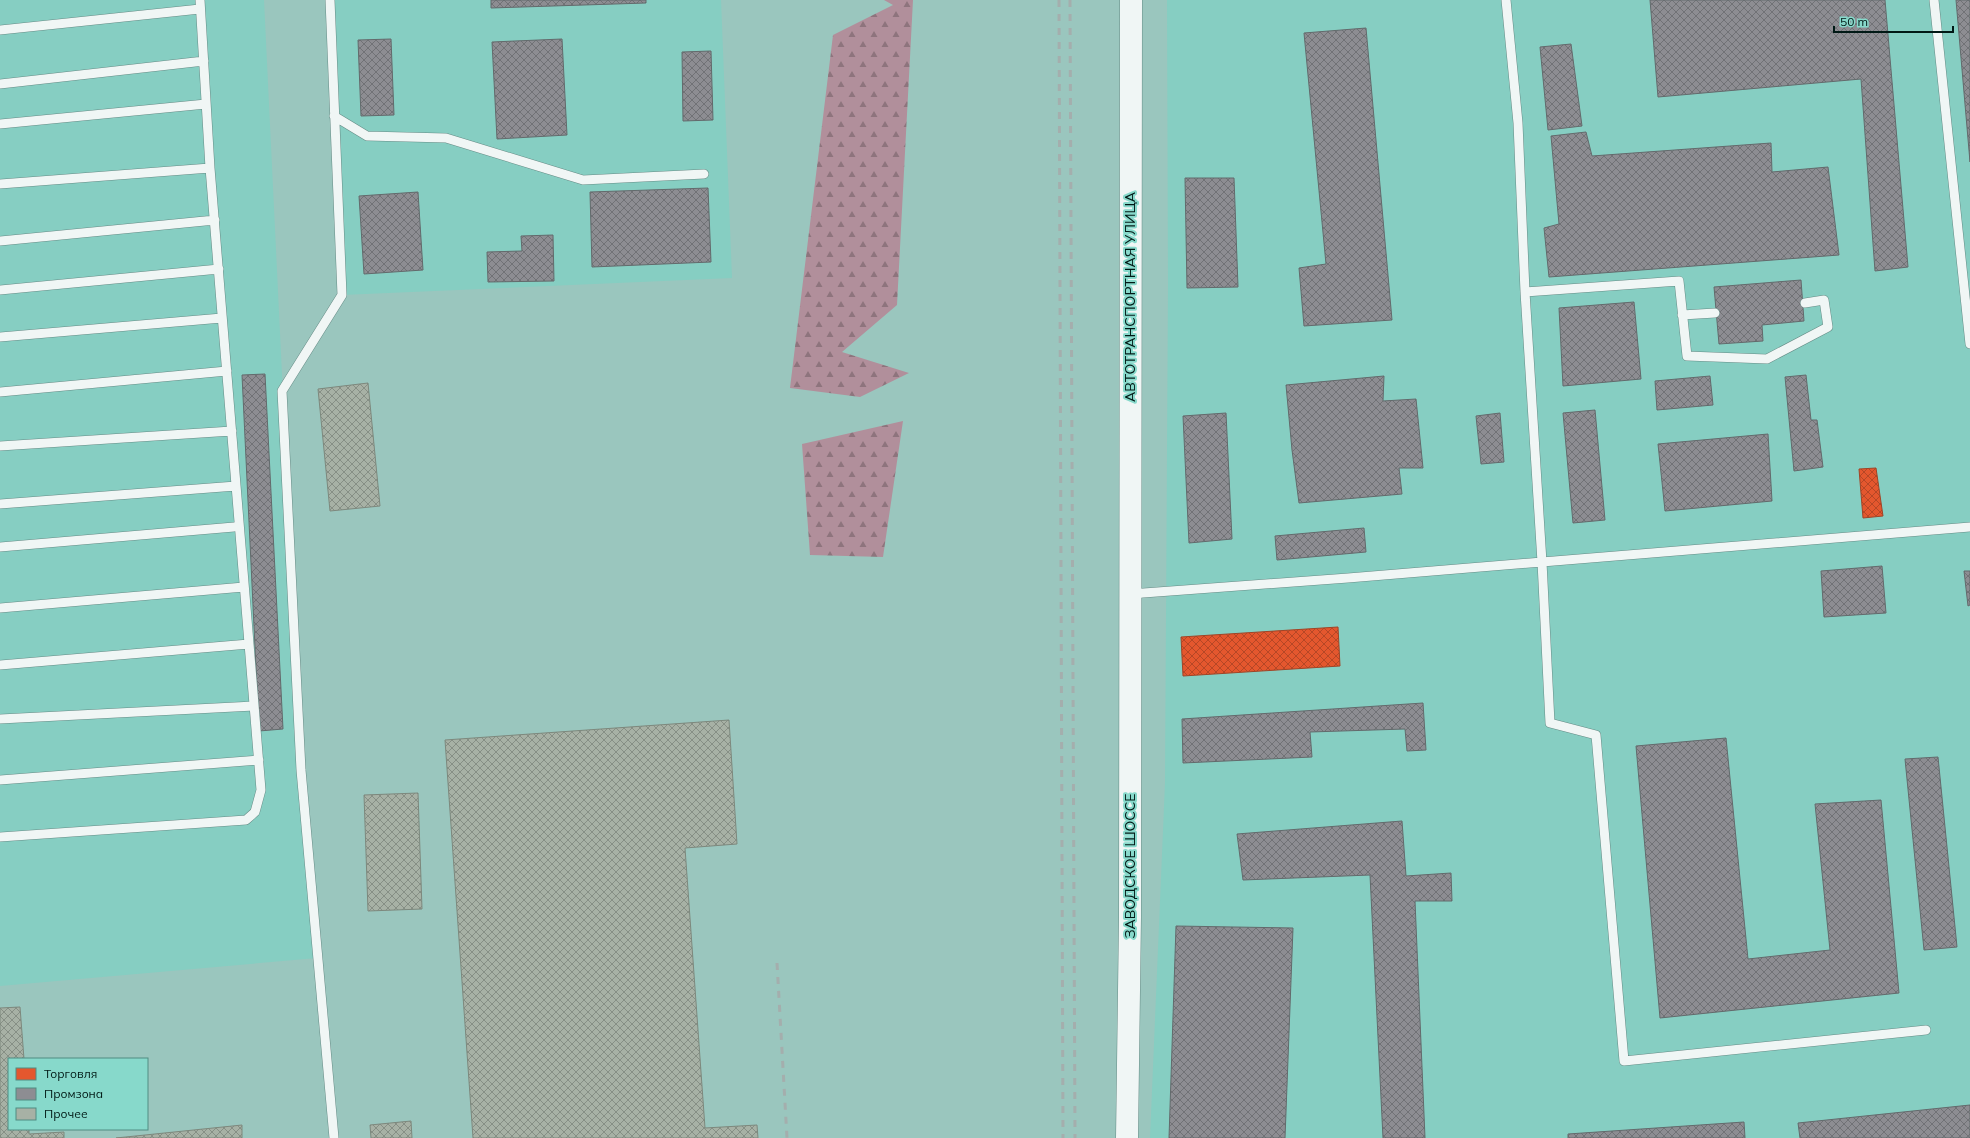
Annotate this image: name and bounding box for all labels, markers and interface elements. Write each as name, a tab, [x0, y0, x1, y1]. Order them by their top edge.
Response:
scale bar	[1834, 8, 1953, 34]
text: 50 m	[1840, 14, 1868, 29]
street label: АВТОТРАНСПОРТНАЯ УЛИЦА	[1121, 191, 1139, 402]
street label: ЗАВОДСКОЕ ШОССЕ	[1121, 793, 1139, 939]
legend	[8, 1058, 148, 1130]
text: Торговля	[44, 1066, 97, 1081]
text: Промзона	[44, 1086, 103, 1101]
text: Прочее	[44, 1106, 88, 1121]

